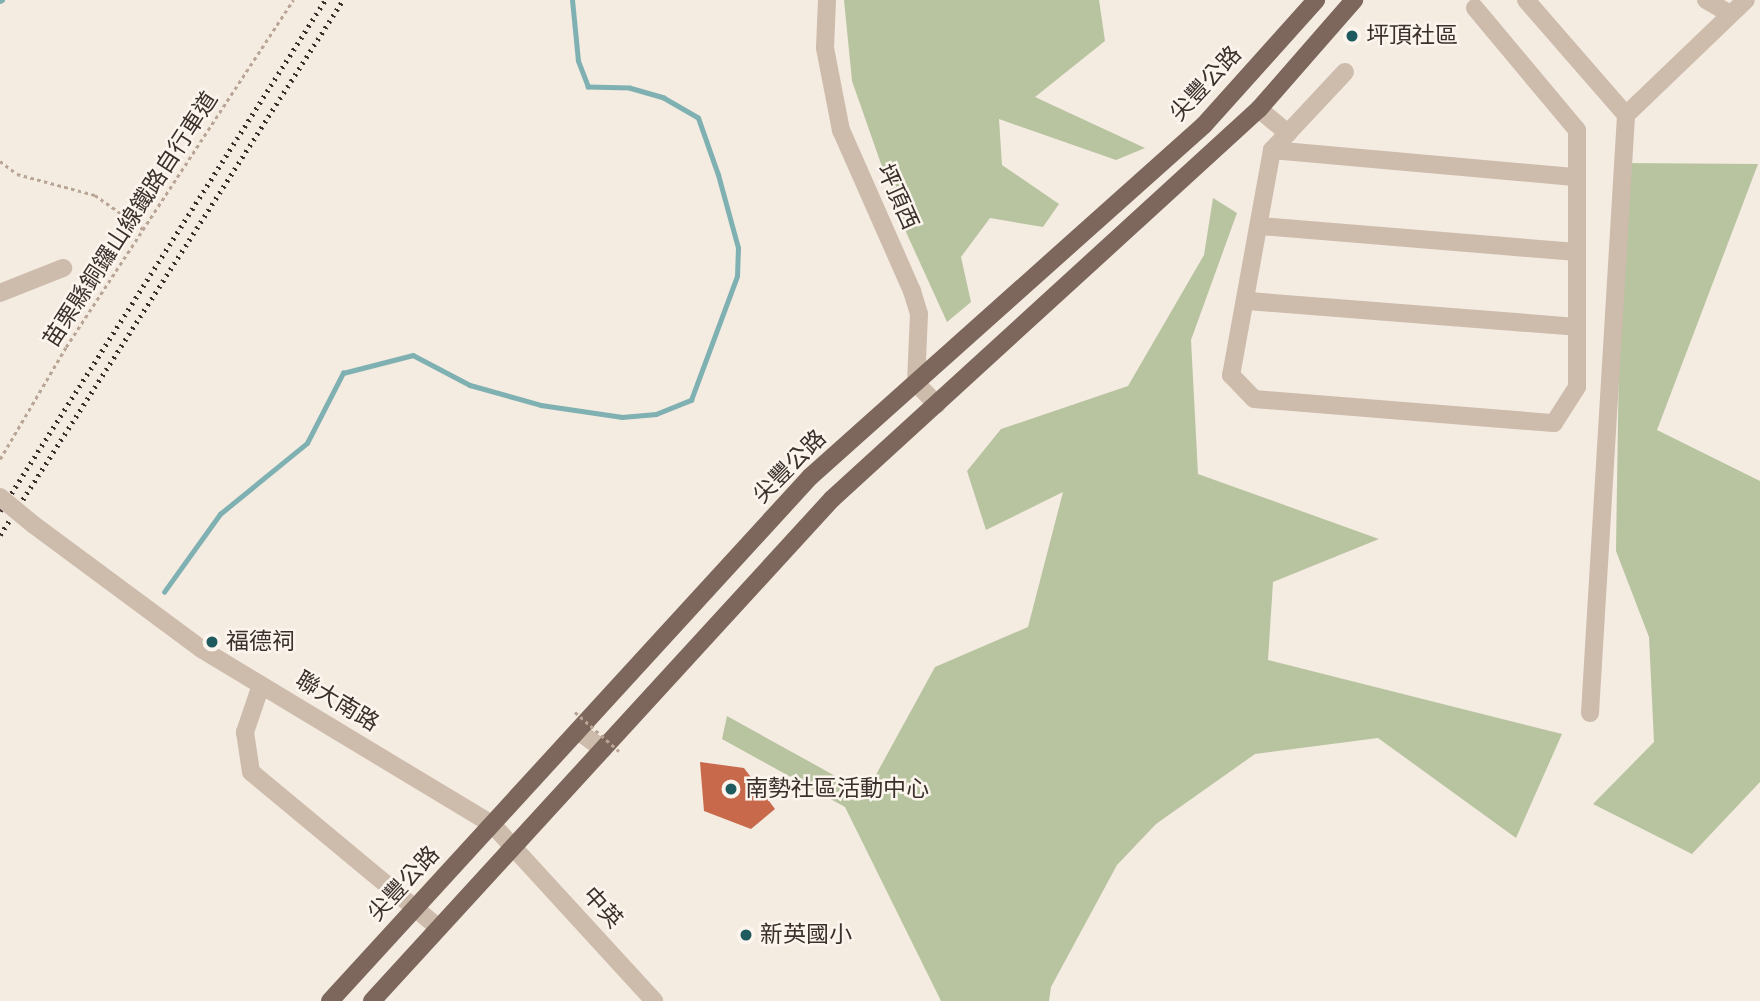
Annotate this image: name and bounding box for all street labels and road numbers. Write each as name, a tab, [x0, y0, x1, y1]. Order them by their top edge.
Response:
street label: 尖豐公路	[1165, 41, 1247, 127]
street label: 苗栗縣銅鑼山線鐵路自行車道	[38, 87, 224, 353]
street label: 坪頂西	[870, 160, 924, 234]
street label: 尖豐公路	[748, 425, 832, 509]
street label: 聯大南路	[290, 666, 384, 738]
street label: 尖豐公路	[363, 841, 445, 927]
street label: 中英	[576, 882, 628, 934]

